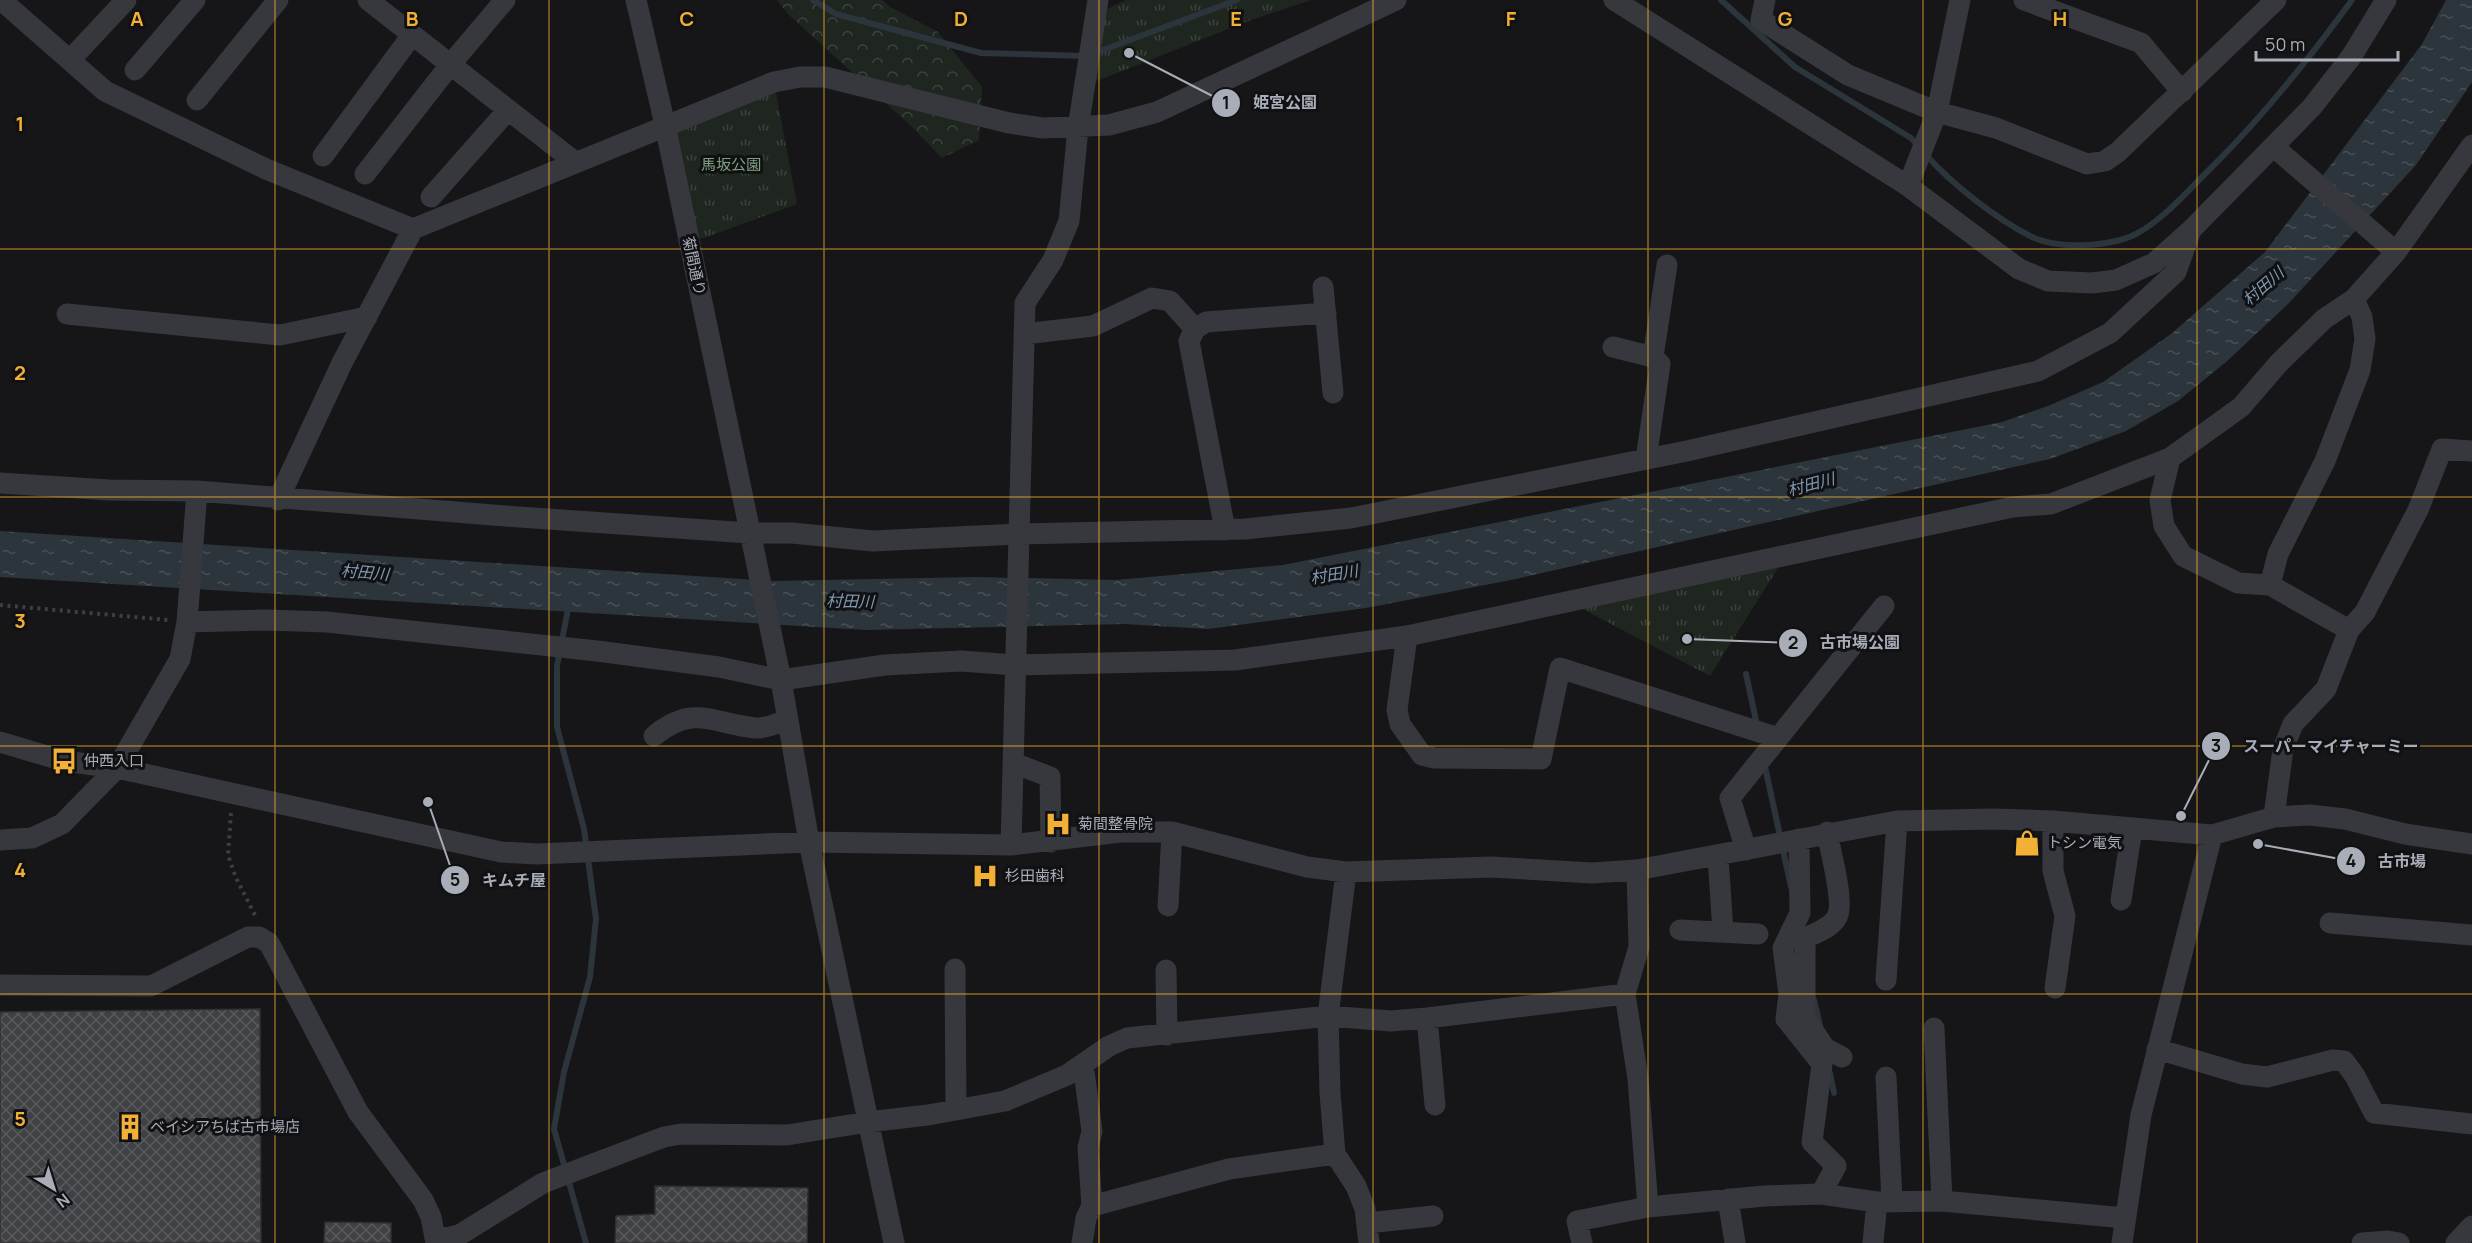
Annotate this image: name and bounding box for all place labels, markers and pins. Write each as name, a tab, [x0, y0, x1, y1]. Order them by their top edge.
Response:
callout: 姫宮公園	[1211, 86, 1329, 120]
callout: 古市場公園	[1778, 626, 1912, 660]
callout: スーパーマイチャーミー	[2201, 729, 2431, 763]
bus stop icon: 仲西入口	[49, 746, 79, 776]
place label: 仲西入口	[84, 750, 144, 771]
hospital icon: 菊間整骨院	[1043, 809, 1073, 839]
place label: 菊間整骨院	[1078, 813, 1153, 834]
shop icon: トシン電気	[2012, 828, 2042, 858]
place label: トシン電気	[2047, 832, 2122, 853]
callout: 古市場	[2336, 844, 2438, 878]
hospital icon: 杉田歯科	[970, 861, 1000, 891]
callout: キムチ屋	[440, 863, 558, 897]
place label: 杉田歯科	[1005, 865, 1065, 886]
building icon: ベイシアちば古市場店	[115, 1112, 145, 1142]
place label: ベイシアちば古市場店	[150, 1116, 300, 1137]

